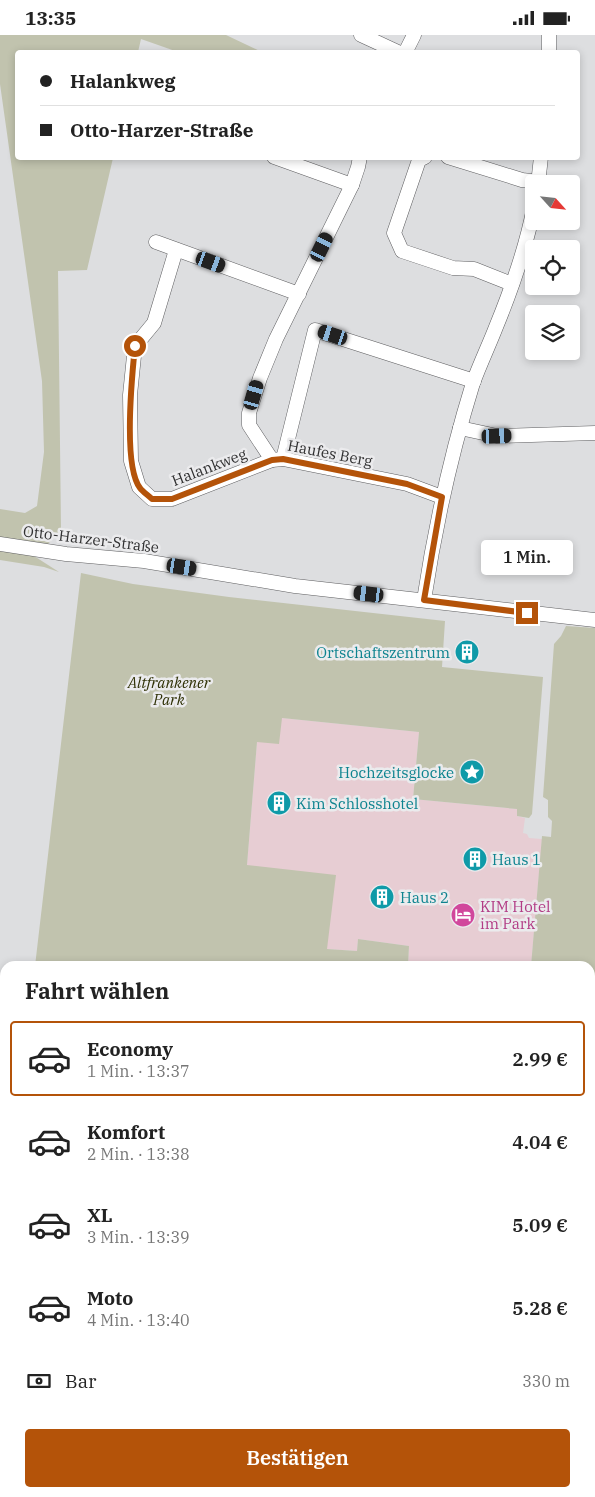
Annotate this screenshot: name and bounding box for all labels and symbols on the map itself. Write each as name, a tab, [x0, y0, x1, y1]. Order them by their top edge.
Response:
north arrow	[525, 175, 580, 230]
car	[308, 230, 335, 264]
car	[194, 250, 227, 274]
car	[316, 323, 349, 347]
route start	[124, 335, 146, 357]
car	[242, 379, 265, 411]
car	[481, 428, 512, 444]
street label: Haufes Berg	[286, 435, 374, 471]
street label: Halankweg	[169, 444, 249, 490]
street label: Otto-Harzer-Straße	[22, 521, 160, 557]
callout: 1 Min.	[481, 541, 573, 575]
car	[166, 557, 197, 577]
car	[353, 585, 384, 603]
route end	[516, 602, 538, 624]
building icon: Ortschaftszentrum	[454, 639, 480, 665]
place label: Ortschaftszentrum	[316, 643, 450, 662]
park label: Altfrankener Park	[127, 673, 211, 709]
place icon: Hochzeitsglocke	[459, 759, 485, 785]
place label: Hochzeitsglocke	[338, 763, 454, 782]
building icon: Kim Schlosshotel	[266, 790, 292, 816]
place label: Kim Schlosshotel	[296, 794, 418, 813]
building icon: Haus 1	[462, 846, 488, 872]
place label: Haus 1	[492, 850, 541, 869]
building icon: Haus 2	[369, 884, 395, 910]
place label: Haus 2	[400, 888, 449, 907]
place label: KIM Hotel im Park	[480, 897, 550, 933]
hotel icon: KIM Hotel im Park	[450, 902, 476, 928]

